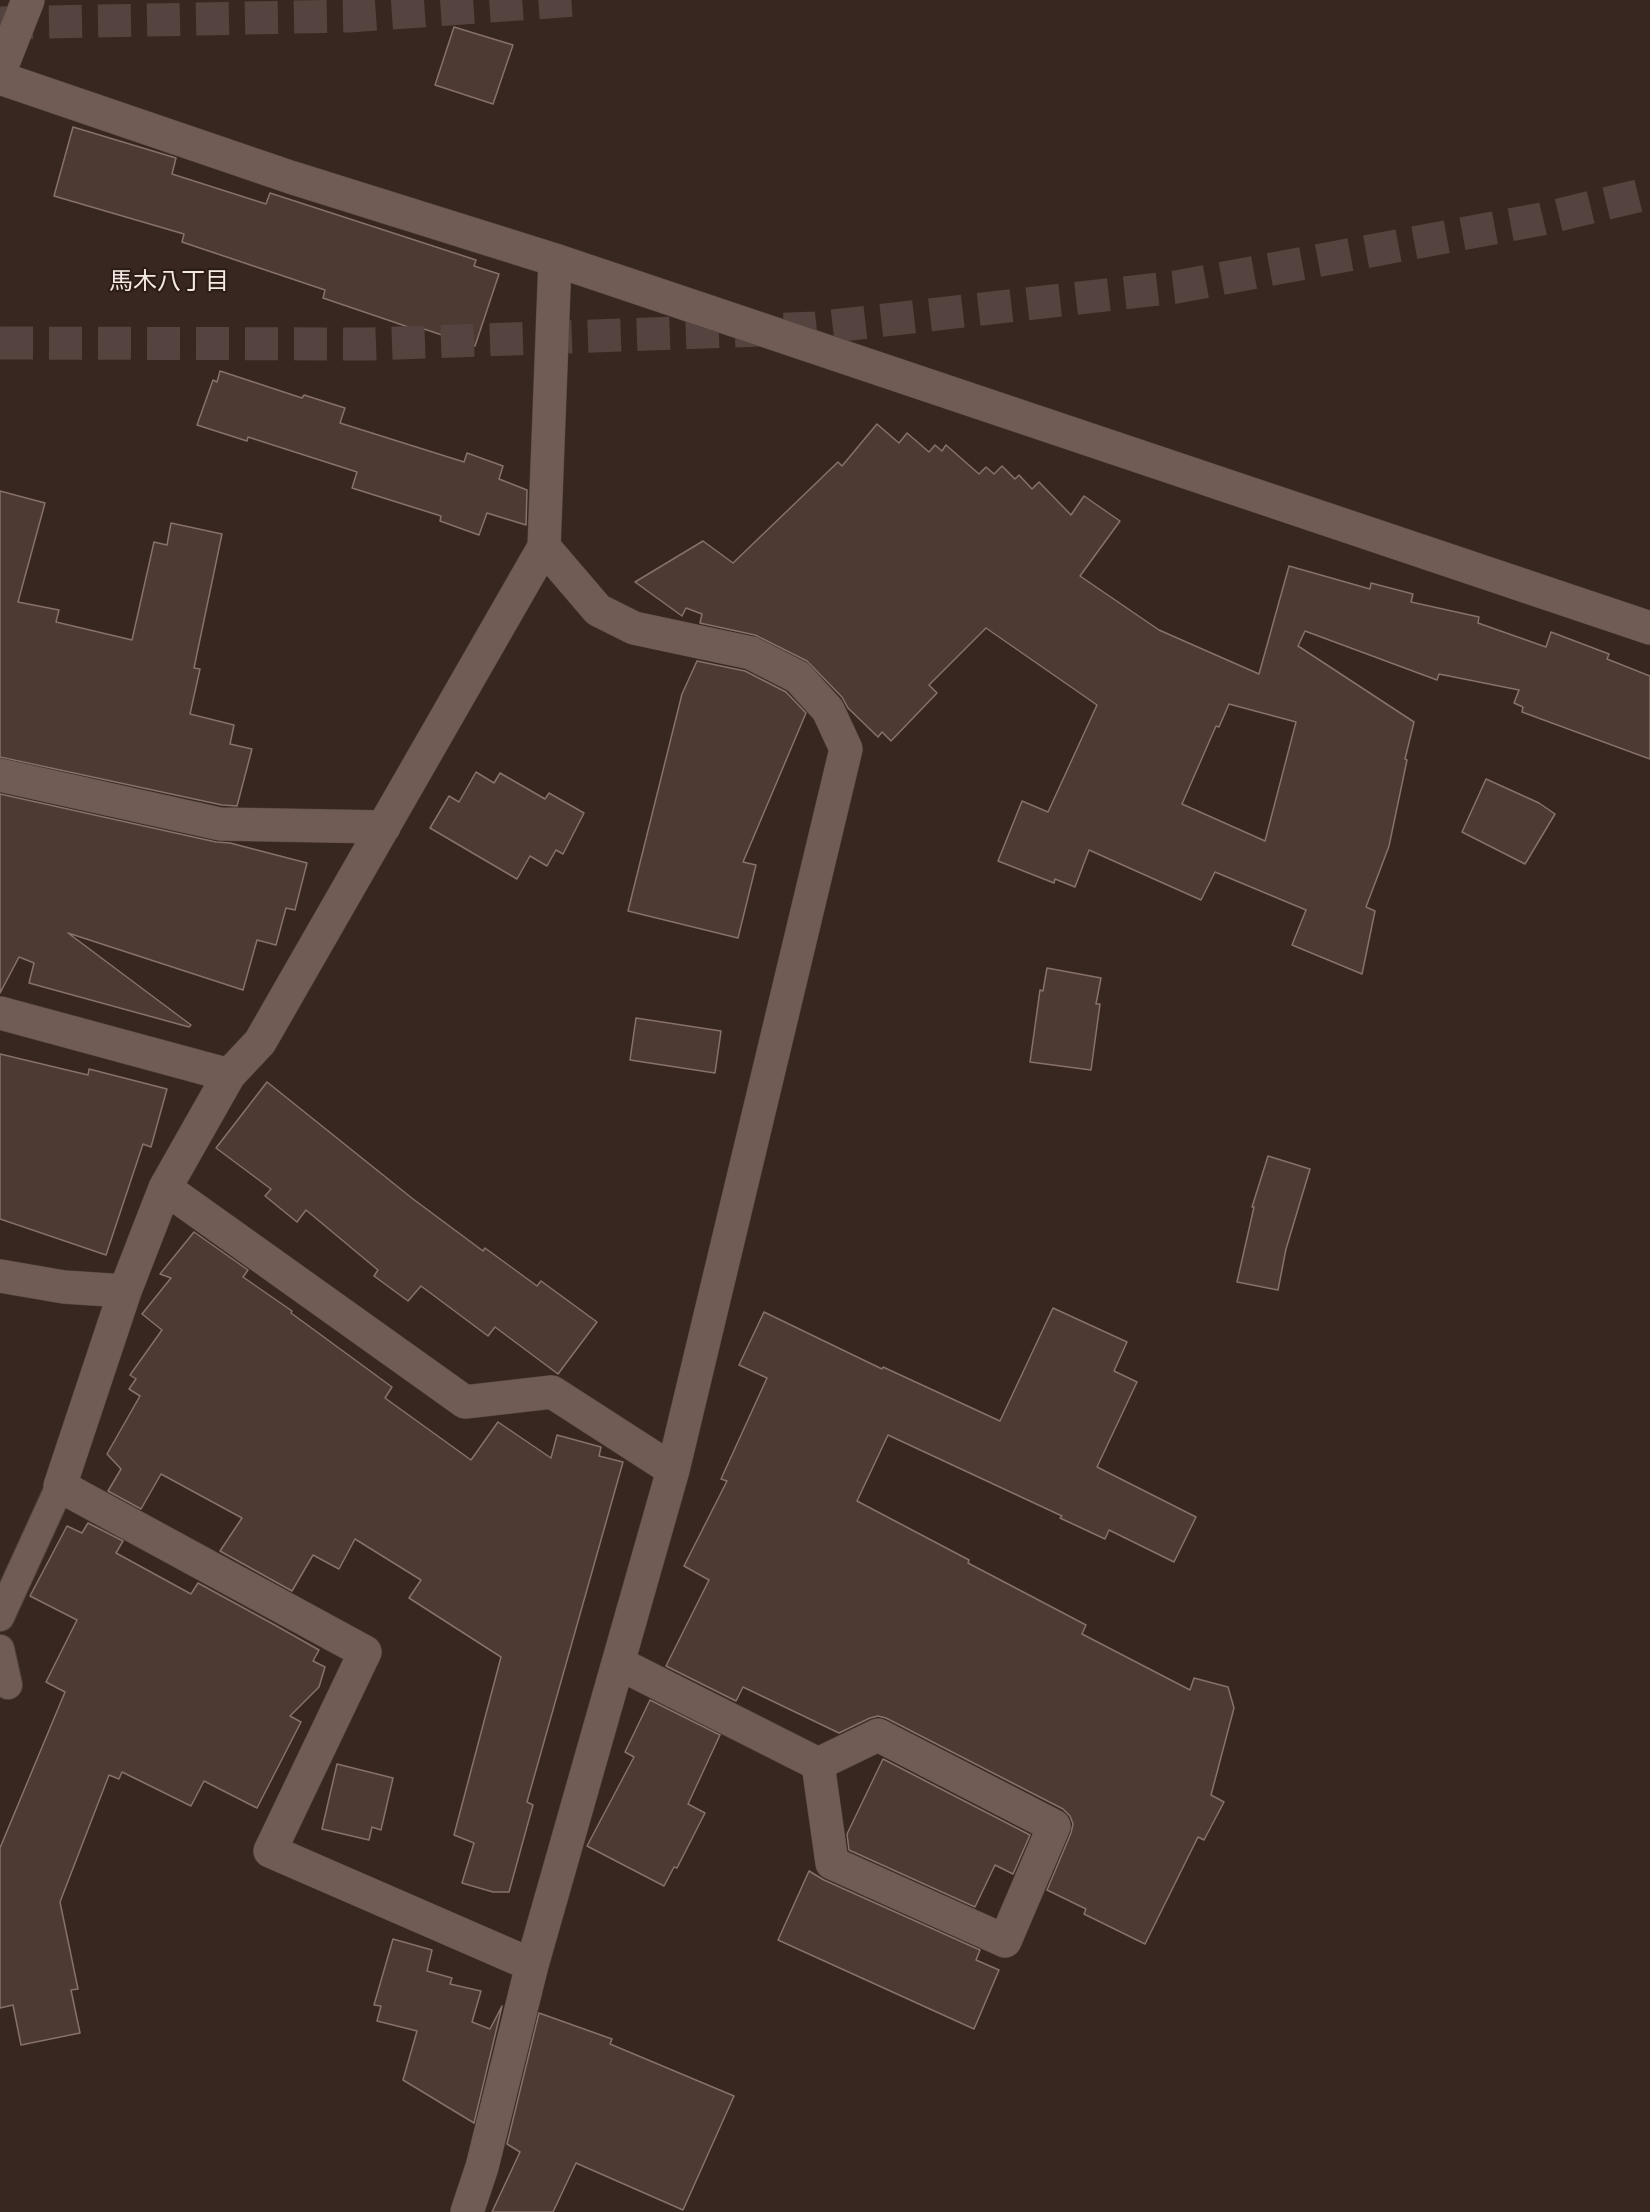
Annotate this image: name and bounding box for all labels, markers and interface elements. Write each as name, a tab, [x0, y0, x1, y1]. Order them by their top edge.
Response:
district label: 馬木八丁目	[109, 269, 229, 297]

